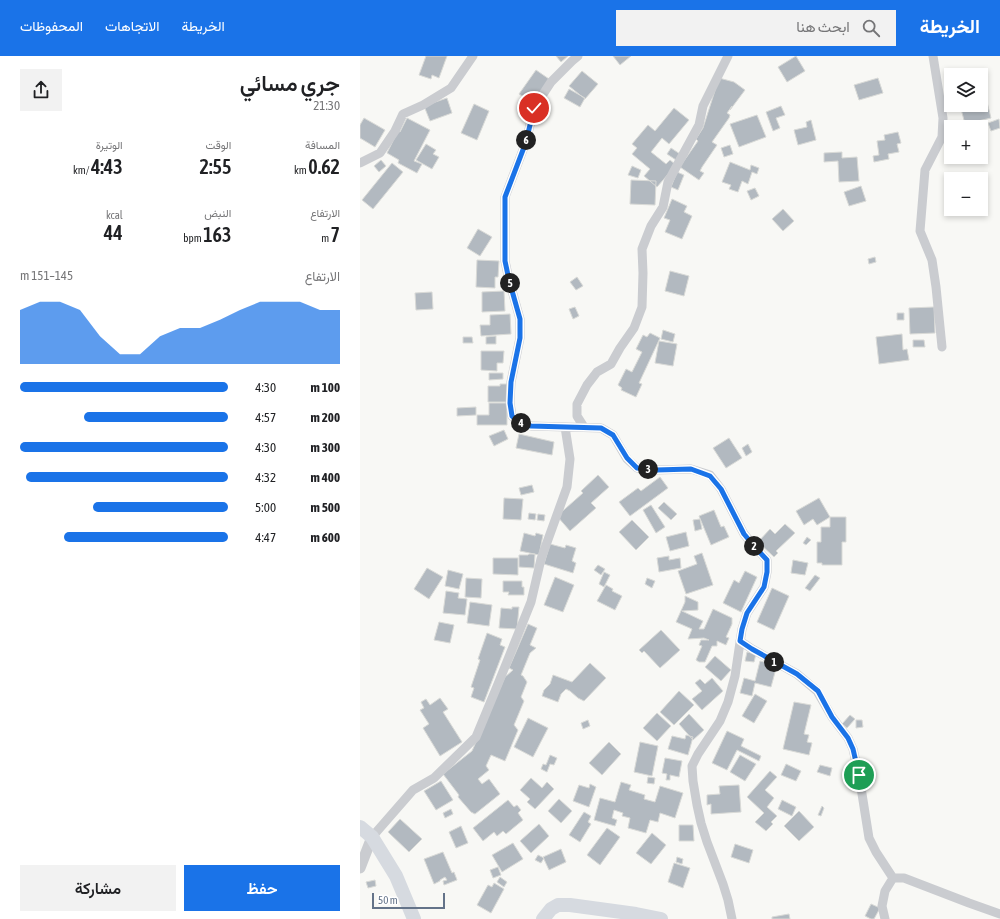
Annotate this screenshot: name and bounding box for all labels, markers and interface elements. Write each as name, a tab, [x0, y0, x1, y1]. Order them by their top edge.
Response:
search box	[616, 10, 896, 46]
text: الخريطة	[920, 15, 980, 37]
icon: search	[860, 17, 882, 39]
text: المحفوظات	[20, 18, 83, 34]
text: الاتجاهات	[105, 18, 159, 34]
text: الخريطة	[181, 18, 225, 34]
text: ابحث هنا	[796, 18, 850, 35]
map controls	[944, 68, 988, 216]
button: layers	[944, 68, 988, 112]
button: share	[20, 69, 62, 111]
text: جري مسائي	[240, 70, 340, 96]
pin	[517, 91, 551, 125]
icon: check	[523, 97, 545, 119]
text: 21:30	[313, 98, 340, 113]
button: +	[944, 120, 988, 164]
pin: 6	[516, 130, 536, 150]
text: 6	[523, 134, 529, 146]
text: الوتيرة	[96, 139, 123, 151]
text: الوقت	[205, 139, 231, 151]
text: المسافة	[305, 139, 340, 151]
text: 4:43	[91, 155, 123, 178]
text: 2:55	[200, 155, 231, 178]
text: 0.62	[308, 155, 340, 178]
text: /km	[73, 164, 91, 176]
text: km	[294, 164, 308, 176]
button: −	[944, 172, 988, 216]
text: النبض	[204, 207, 231, 219]
text: الارتفاع	[310, 207, 340, 219]
text: kcal	[106, 209, 123, 221]
text: 44	[104, 221, 123, 244]
text: 163	[203, 223, 231, 246]
text: 7	[331, 223, 340, 246]
text: bpm	[183, 232, 203, 244]
text: m	[321, 232, 331, 244]
text: 145–151 m	[20, 268, 73, 283]
text: الارتفاع	[305, 269, 340, 284]
pin: 5	[500, 273, 520, 293]
text: 5	[507, 277, 513, 289]
text: 4:30	[255, 380, 276, 395]
text: 100 m	[311, 380, 340, 395]
text: 4:57	[255, 410, 276, 425]
text: 200 m	[311, 410, 340, 425]
pin: 4	[511, 413, 531, 433]
text: 4	[518, 417, 524, 429]
text: 4:30	[255, 440, 276, 455]
text: 300 m	[311, 440, 340, 455]
pin: 3	[638, 459, 658, 479]
text: 3	[645, 463, 651, 475]
text: 4:32	[255, 470, 276, 485]
text: 400 m	[311, 470, 340, 485]
text: 5:00	[255, 500, 276, 515]
text: 500 m	[311, 500, 340, 515]
text: 4:47	[255, 530, 276, 545]
text: 600 m	[311, 530, 340, 545]
pin: 2	[744, 536, 764, 556]
text: 2	[751, 540, 757, 552]
pin: 1	[764, 652, 784, 672]
text: 1	[771, 656, 777, 668]
pin	[842, 758, 876, 792]
icon: arrive	[848, 764, 870, 786]
button: مشاركة	[20, 865, 176, 911]
button: حفظ	[184, 865, 340, 911]
scale bar	[372, 891, 445, 910]
text: 50 m	[378, 894, 398, 906]

